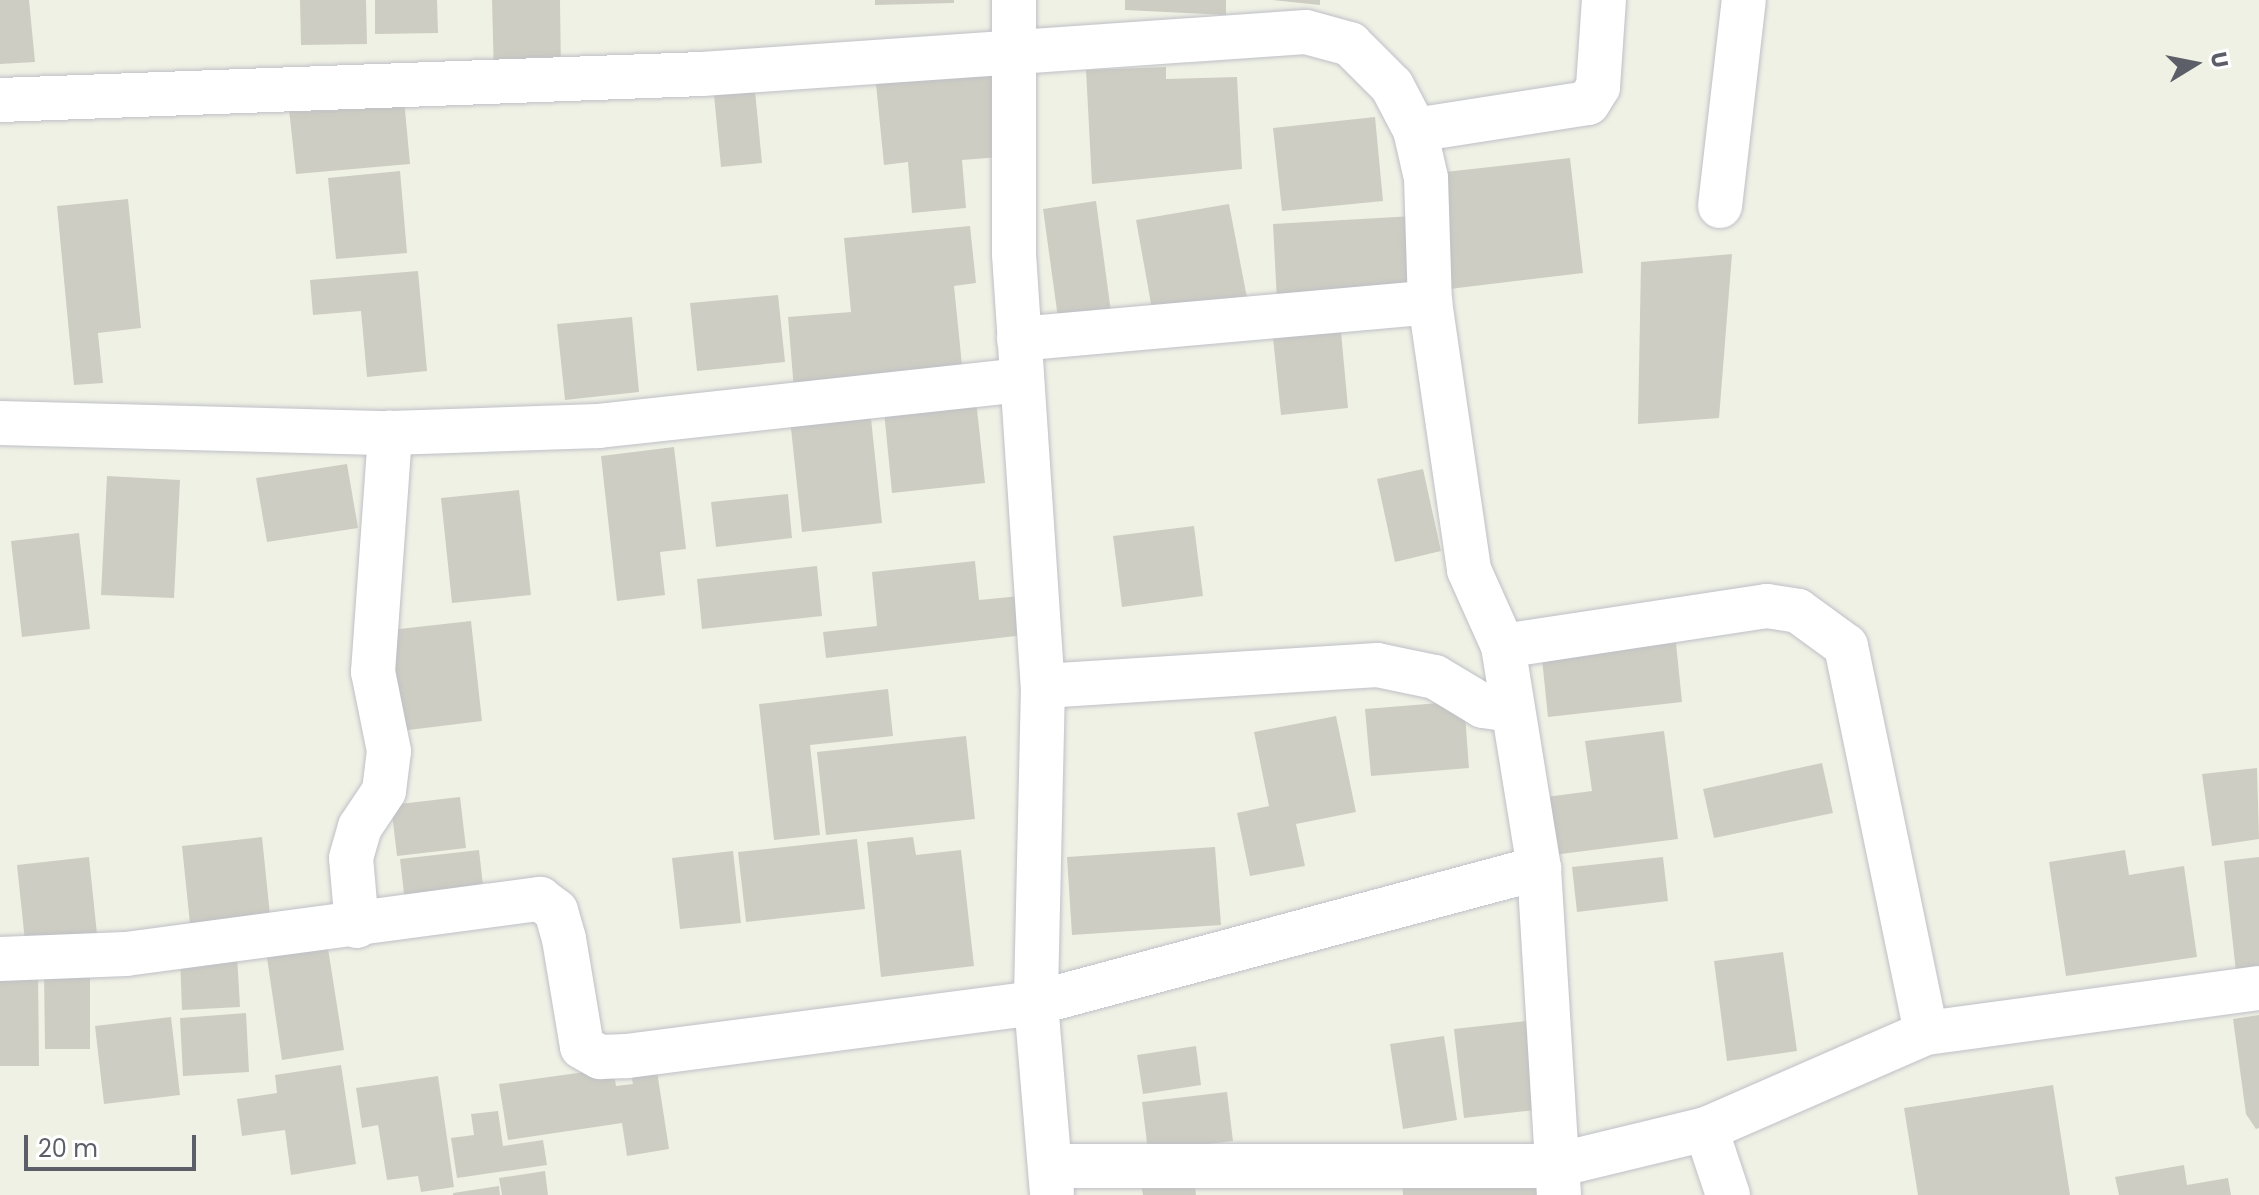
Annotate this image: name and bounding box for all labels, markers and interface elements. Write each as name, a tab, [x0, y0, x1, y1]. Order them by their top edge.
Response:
north arrow	[2155, 24, 2235, 104]
text: U	[2203, 49, 2236, 70]
scale bar	[28, 1119, 200, 1169]
text: 20 m	[38, 1132, 98, 1165]

